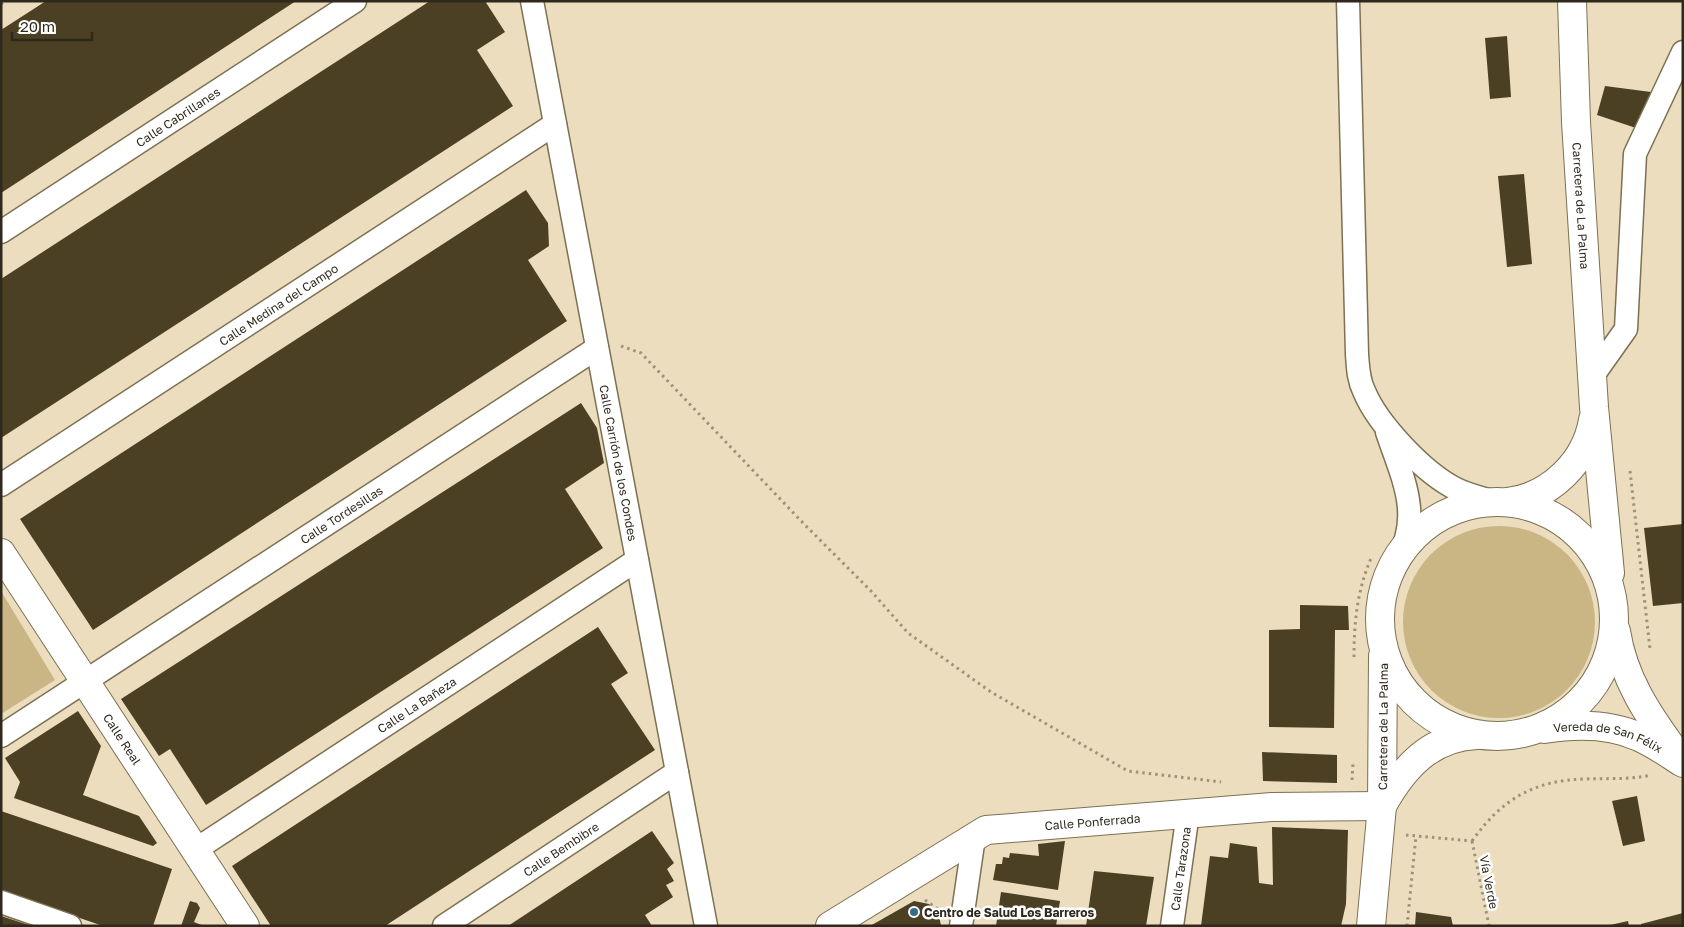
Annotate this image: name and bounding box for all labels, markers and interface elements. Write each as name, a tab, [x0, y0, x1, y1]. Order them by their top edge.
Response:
scale bar	[12, 10, 92, 42]
text: 20 m	[20, 17, 55, 35]
street label: Calle Cabrillanes	[133, 84, 223, 150]
street label: Carretera de La Palma	[1570, 142, 1593, 270]
street label: Calle Medina del Campo	[216, 260, 341, 349]
street label: Calle Carrión de los Condes	[597, 383, 641, 542]
street label: Calle Tordesillas	[297, 482, 385, 547]
street label: Carretera de La Palma	[1375, 663, 1390, 790]
street label: Calle La Bañeza	[374, 673, 459, 736]
street label: Calle Real	[100, 710, 145, 767]
street label: Vereda de San Félix	[1553, 718, 1666, 756]
street label: Calle Ponferrada	[1044, 810, 1141, 833]
street label: Calle Bembibre	[520, 818, 602, 879]
street label: Calle Tarazona	[1167, 826, 1193, 911]
street label: Vía Verde	[1476, 854, 1502, 910]
place label: Centro de Salud Los Barreros	[924, 905, 1095, 920]
marker: Centro de Salud Los Barreros	[908, 906, 920, 918]

